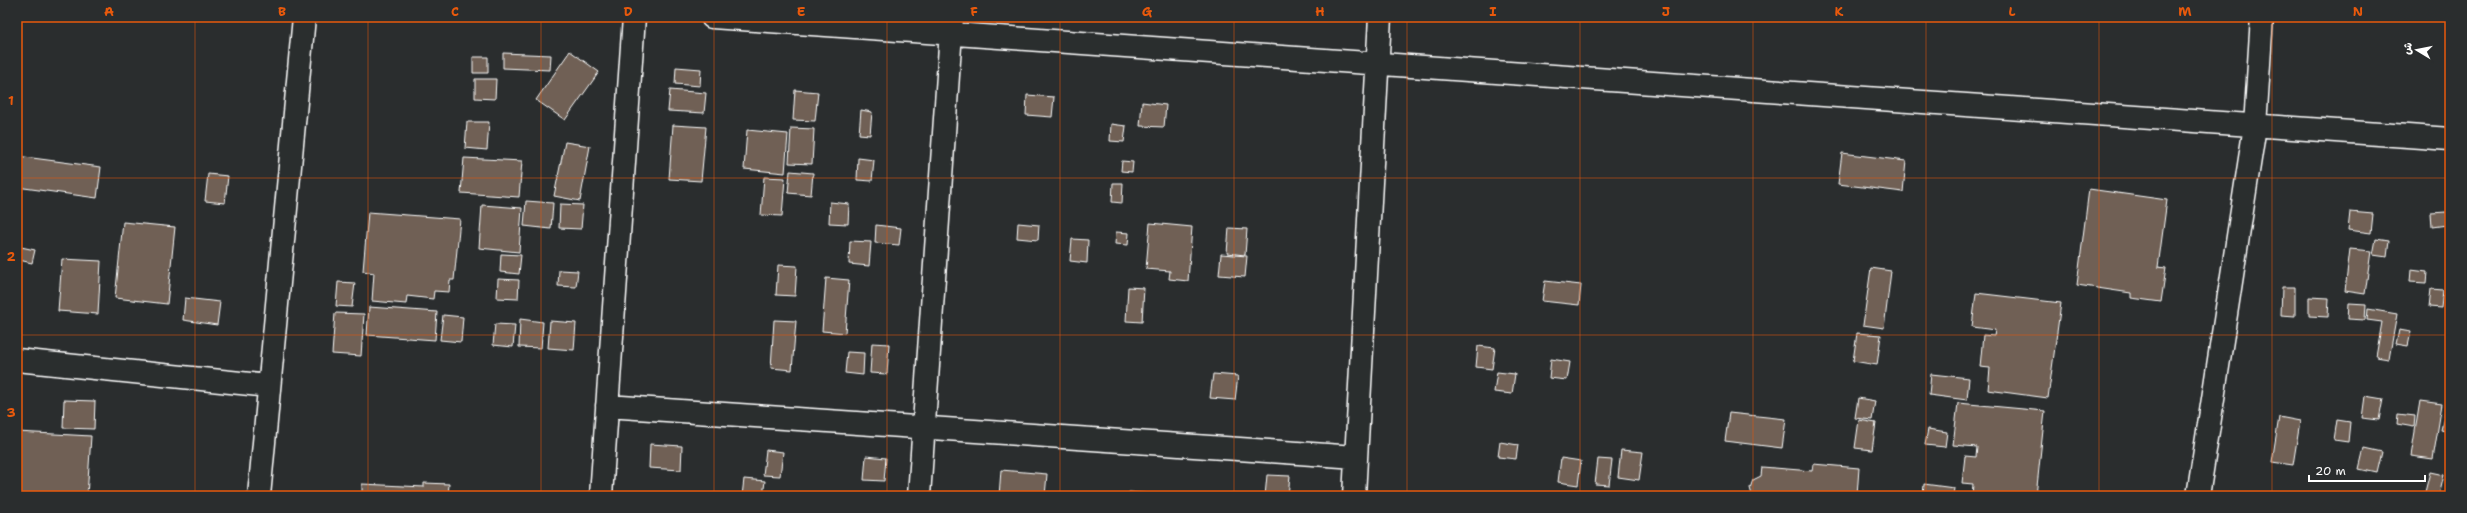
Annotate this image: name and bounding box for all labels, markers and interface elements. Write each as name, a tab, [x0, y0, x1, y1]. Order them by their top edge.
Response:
text: A	[104, 3, 114, 20]
text: B	[278, 3, 286, 20]
text: C	[451, 3, 459, 20]
text: D	[623, 3, 633, 20]
text: E	[797, 3, 806, 20]
text: F	[970, 3, 978, 20]
text: G	[1142, 3, 1153, 20]
text: H	[1315, 3, 1325, 20]
text: I	[1489, 3, 1497, 20]
text: J	[1662, 3, 1670, 20]
text: K	[1835, 3, 1844, 20]
text: L	[2008, 3, 2016, 20]
text: M	[2178, 3, 2192, 20]
text: N	[2353, 3, 2363, 20]
north arrow	[2397, 30, 2437, 70]
text: ش	[2399, 41, 2416, 56]
text: 1	[8, 92, 14, 109]
text: 2	[6, 248, 16, 265]
text: 3	[6, 404, 16, 421]
scale bar	[2309, 457, 2425, 483]
text: 20 m	[2315, 463, 2346, 479]

